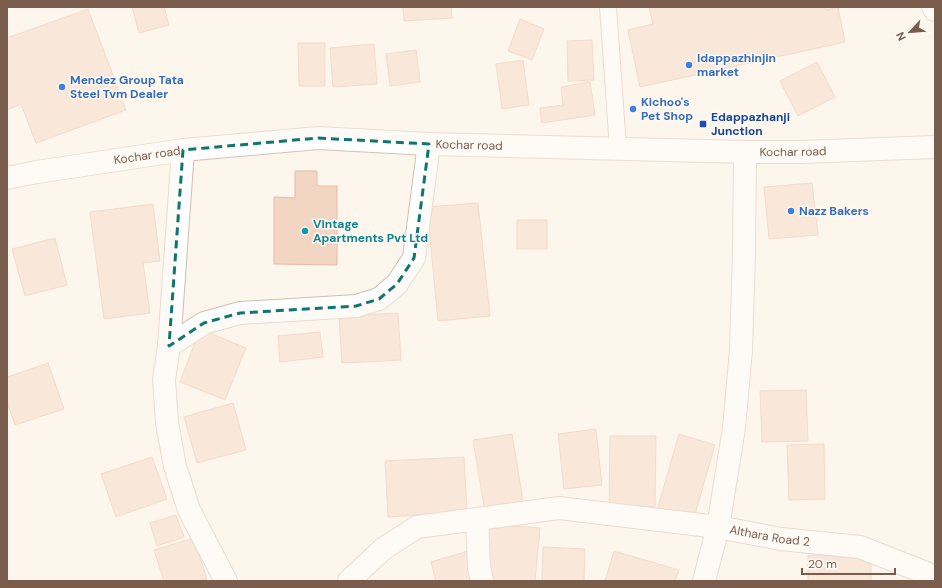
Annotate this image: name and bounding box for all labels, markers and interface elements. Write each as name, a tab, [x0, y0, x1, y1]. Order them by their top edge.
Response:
north arrow	[890, 12, 930, 52]
text: N	[893, 30, 909, 43]
place label: Idappazhinjin market	[697, 50, 776, 80]
marker: Idappazhinjin market	[684, 60, 694, 70]
place label: Mendez Group Tata Steel Tvm Dealer	[70, 72, 184, 102]
marker: Mendez Group Tata Steel Tvm Dealer	[57, 82, 67, 92]
place label: Kichoo's Pet Shop	[641, 94, 693, 124]
marker: Kichoo's Pet Shop	[628, 104, 638, 114]
place label: Edappazhanji Junction	[711, 109, 790, 139]
marker: Edappazhanji Junction	[698, 119, 708, 129]
street label: Kochar road	[435, 136, 503, 154]
street label: Kochar road	[113, 142, 182, 168]
street label: Kochar road	[759, 143, 827, 160]
place label: Nazz Bakers	[799, 203, 869, 219]
marker: Nazz Bakers	[786, 206, 796, 216]
place label: Vintage Apartments Pvt Ltd	[313, 216, 428, 246]
marker: Vintage Apartments Pvt Ltd	[300, 226, 310, 236]
street label: Althara Road 2	[728, 521, 811, 550]
scale bar	[802, 550, 895, 576]
text: 20 m	[808, 556, 837, 572]

